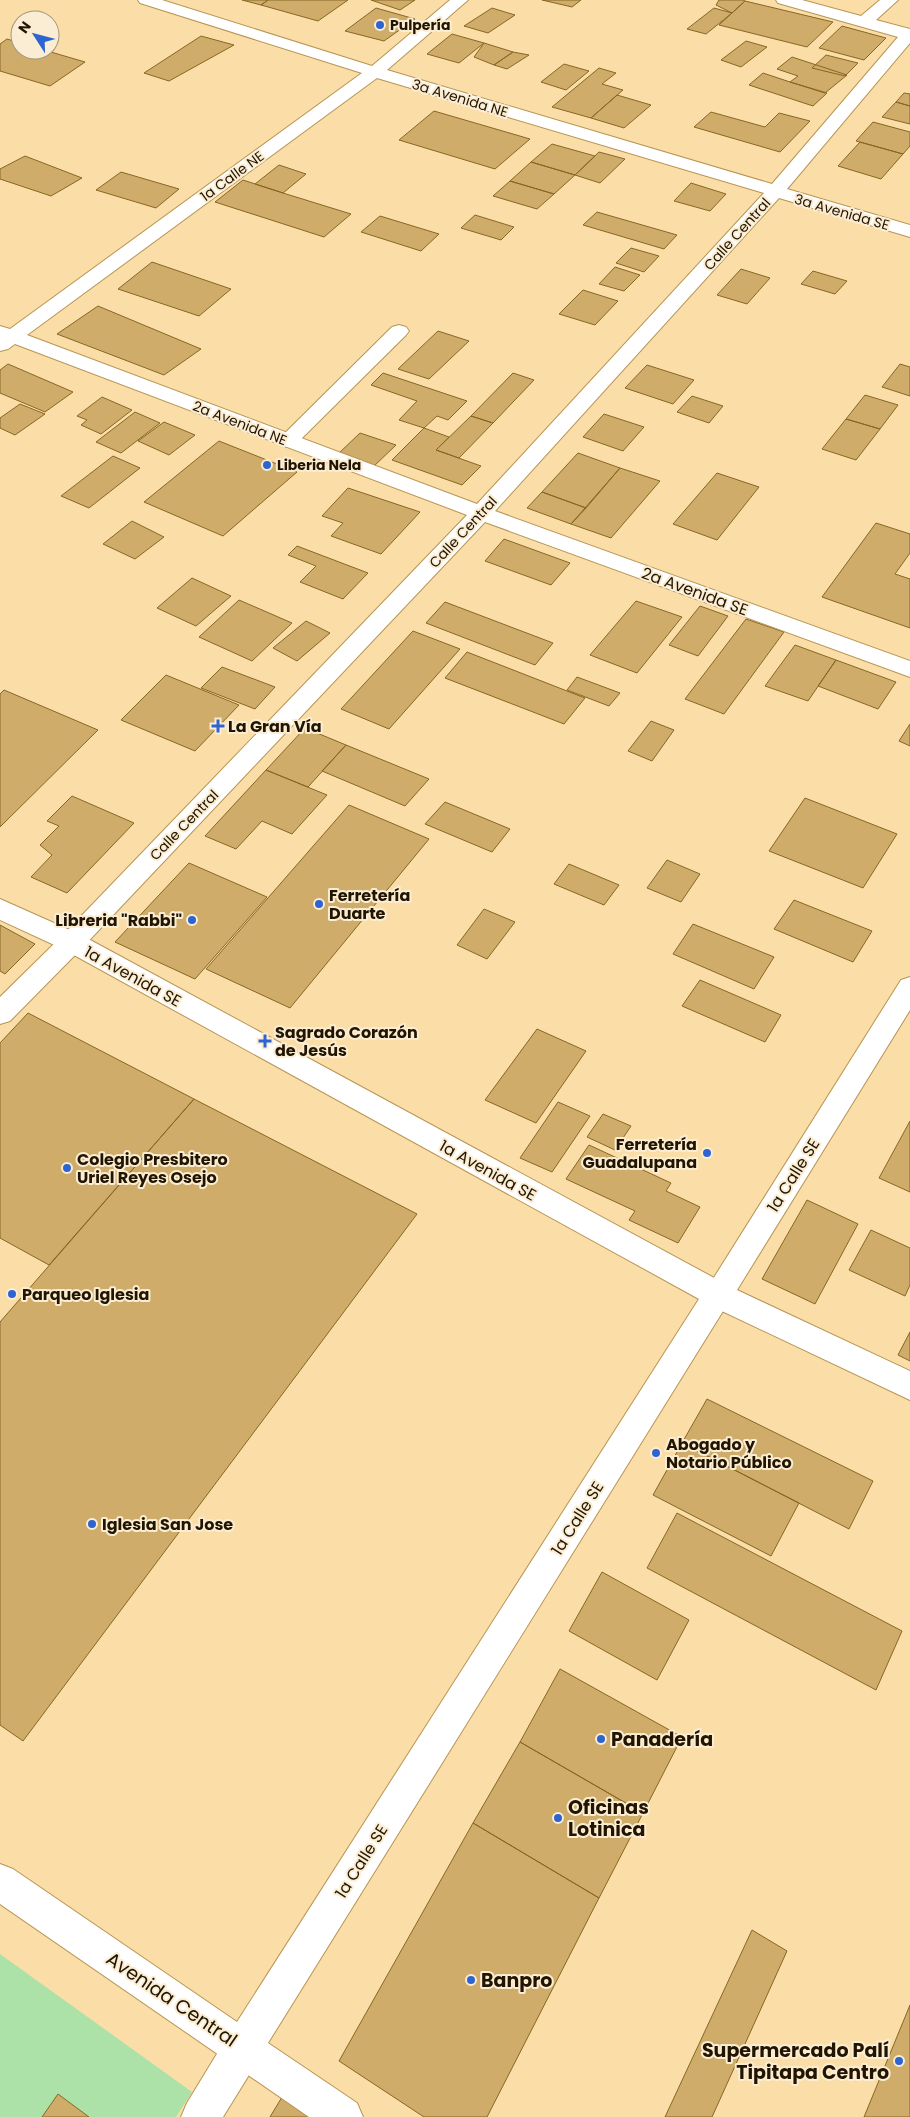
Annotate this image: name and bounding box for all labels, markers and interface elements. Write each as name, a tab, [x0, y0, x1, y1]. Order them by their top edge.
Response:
north arrow	[10, 10, 60, 60]
place label: Pulpería	[390, 15, 450, 35]
text: N	[13, 17, 36, 37]
marker: Pulpería	[374, 19, 386, 31]
street label: 3a Avenida NE	[409, 74, 511, 122]
street label: 1a Calle NE	[196, 146, 268, 206]
street label: 3a Avenida SE	[792, 189, 892, 235]
street label: Calle Central	[699, 193, 775, 275]
street label: 2a Avenida NE	[190, 396, 290, 450]
place label: Liberia Nela	[277, 455, 361, 475]
marker: Liberia Nela	[261, 459, 273, 471]
street label: Calle Central	[425, 492, 501, 572]
street label: 2a Avenida SE	[638, 562, 751, 621]
place label: La Gran Vía	[228, 715, 322, 738]
marker: La Gran Vía	[212, 720, 224, 732]
street label: Calle Central	[145, 785, 223, 865]
place label: Ferretería Duarte	[329, 884, 410, 925]
marker: Ferretería Duarte	[313, 898, 325, 910]
place label: Libreria "Rabbi"	[55, 909, 182, 932]
marker: Libreria "Rabbi"	[186, 914, 198, 926]
street label: 1a Avenida SE	[80, 940, 185, 1013]
place label: Sagrado Corazón de Jesús	[275, 1021, 418, 1062]
marker: Sagrado Corazón de Jesús	[259, 1035, 271, 1047]
place label: Ferretería Guadalupana	[583, 1133, 697, 1174]
street label: 1a Avenida SE	[435, 1134, 540, 1207]
street label: 1a Calle SE	[762, 1134, 825, 1217]
marker: Ferretería Guadalupana	[701, 1147, 713, 1159]
place label: Colegio Presbitero Uriel Reyes Osejo	[77, 1148, 228, 1189]
marker: Colegio Presbitero Uriel Reyes Osejo	[61, 1162, 73, 1174]
place label: Parqueo Iglesia	[22, 1283, 149, 1306]
marker: Parqueo Iglesia	[6, 1288, 18, 1300]
place label: Abogado y Notario Público	[666, 1433, 792, 1474]
marker: Abogado y Notario Público	[650, 1447, 662, 1459]
street label: 1a Calle SE	[546, 1477, 609, 1560]
place label: Iglesia San Jose	[102, 1513, 233, 1536]
marker: Iglesia San Jose	[86, 1518, 98, 1530]
place label: Panadería	[611, 1726, 713, 1753]
marker: Panadería	[595, 1733, 607, 1745]
place label: Oficinas Lotinica	[568, 1794, 649, 1843]
marker: Oficinas Lotinica	[552, 1812, 564, 1824]
street label: 1a Calle SE	[330, 1820, 393, 1903]
street label: Avenida Central	[101, 1945, 243, 2053]
place label: Banpro	[481, 1967, 552, 1994]
marker: Banpro	[465, 1974, 477, 1986]
place label: Supermercado Palí Tipitapa Centro	[702, 2037, 889, 2086]
marker: Supermercado Palí Tipitapa Centro	[893, 2055, 905, 2067]

